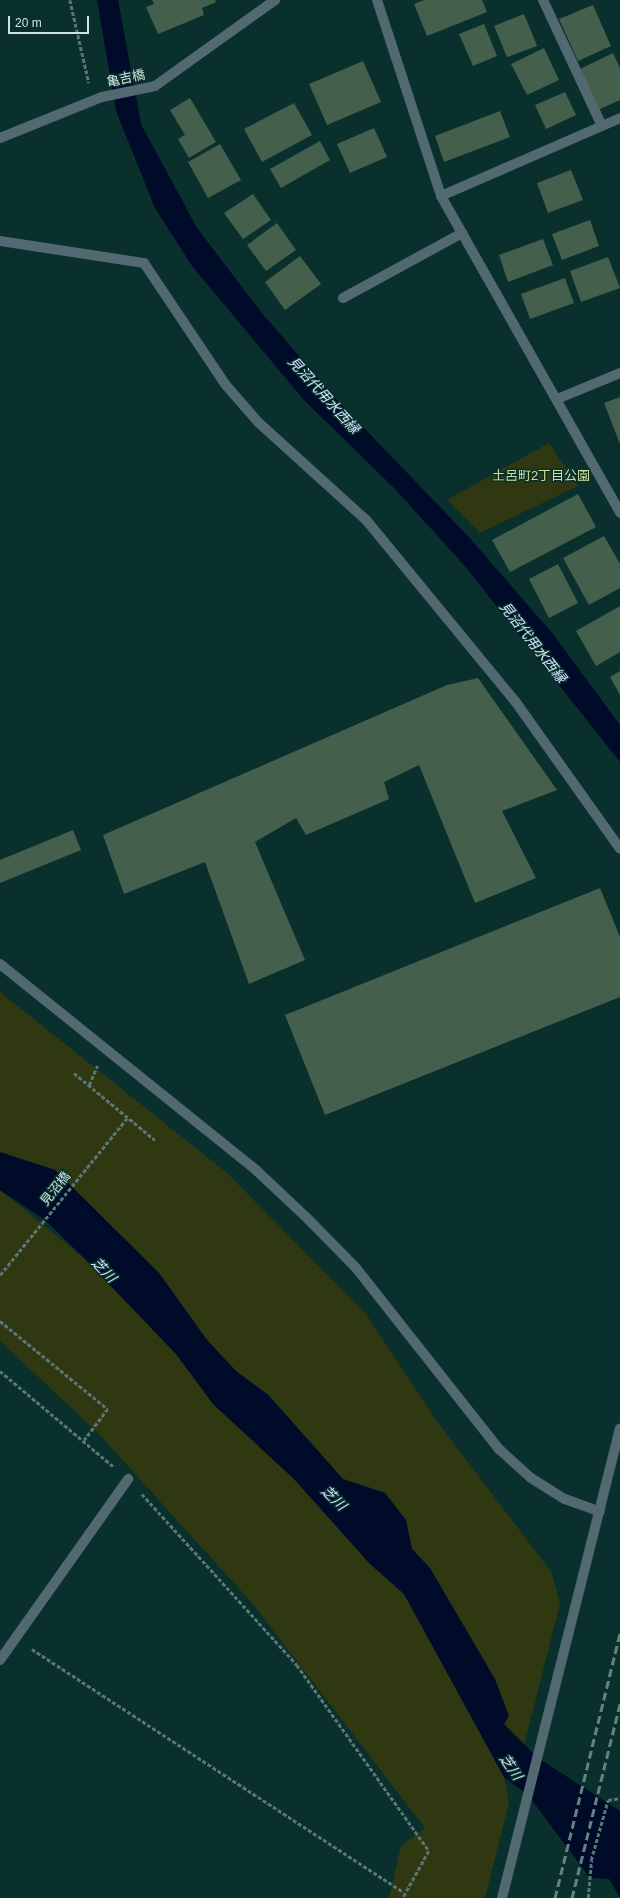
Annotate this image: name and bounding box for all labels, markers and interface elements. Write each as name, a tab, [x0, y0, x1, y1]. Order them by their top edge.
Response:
scale bar	[10, 8, 91, 34]
text: 20 m	[15, 16, 42, 30]
street label: 亀吉橋	[105, 67, 147, 91]
water label: 見沼代用水西縁	[285, 353, 363, 437]
park label: 土呂町2丁目公園	[492, 468, 590, 484]
water label: 見沼代用水西縁	[496, 598, 570, 686]
street label: 見沼橋	[38, 1169, 74, 1209]
water label: 芝川	[88, 1254, 120, 1286]
water label: 芝川	[318, 1482, 350, 1514]
water label: 芝川	[496, 1751, 526, 1783]

